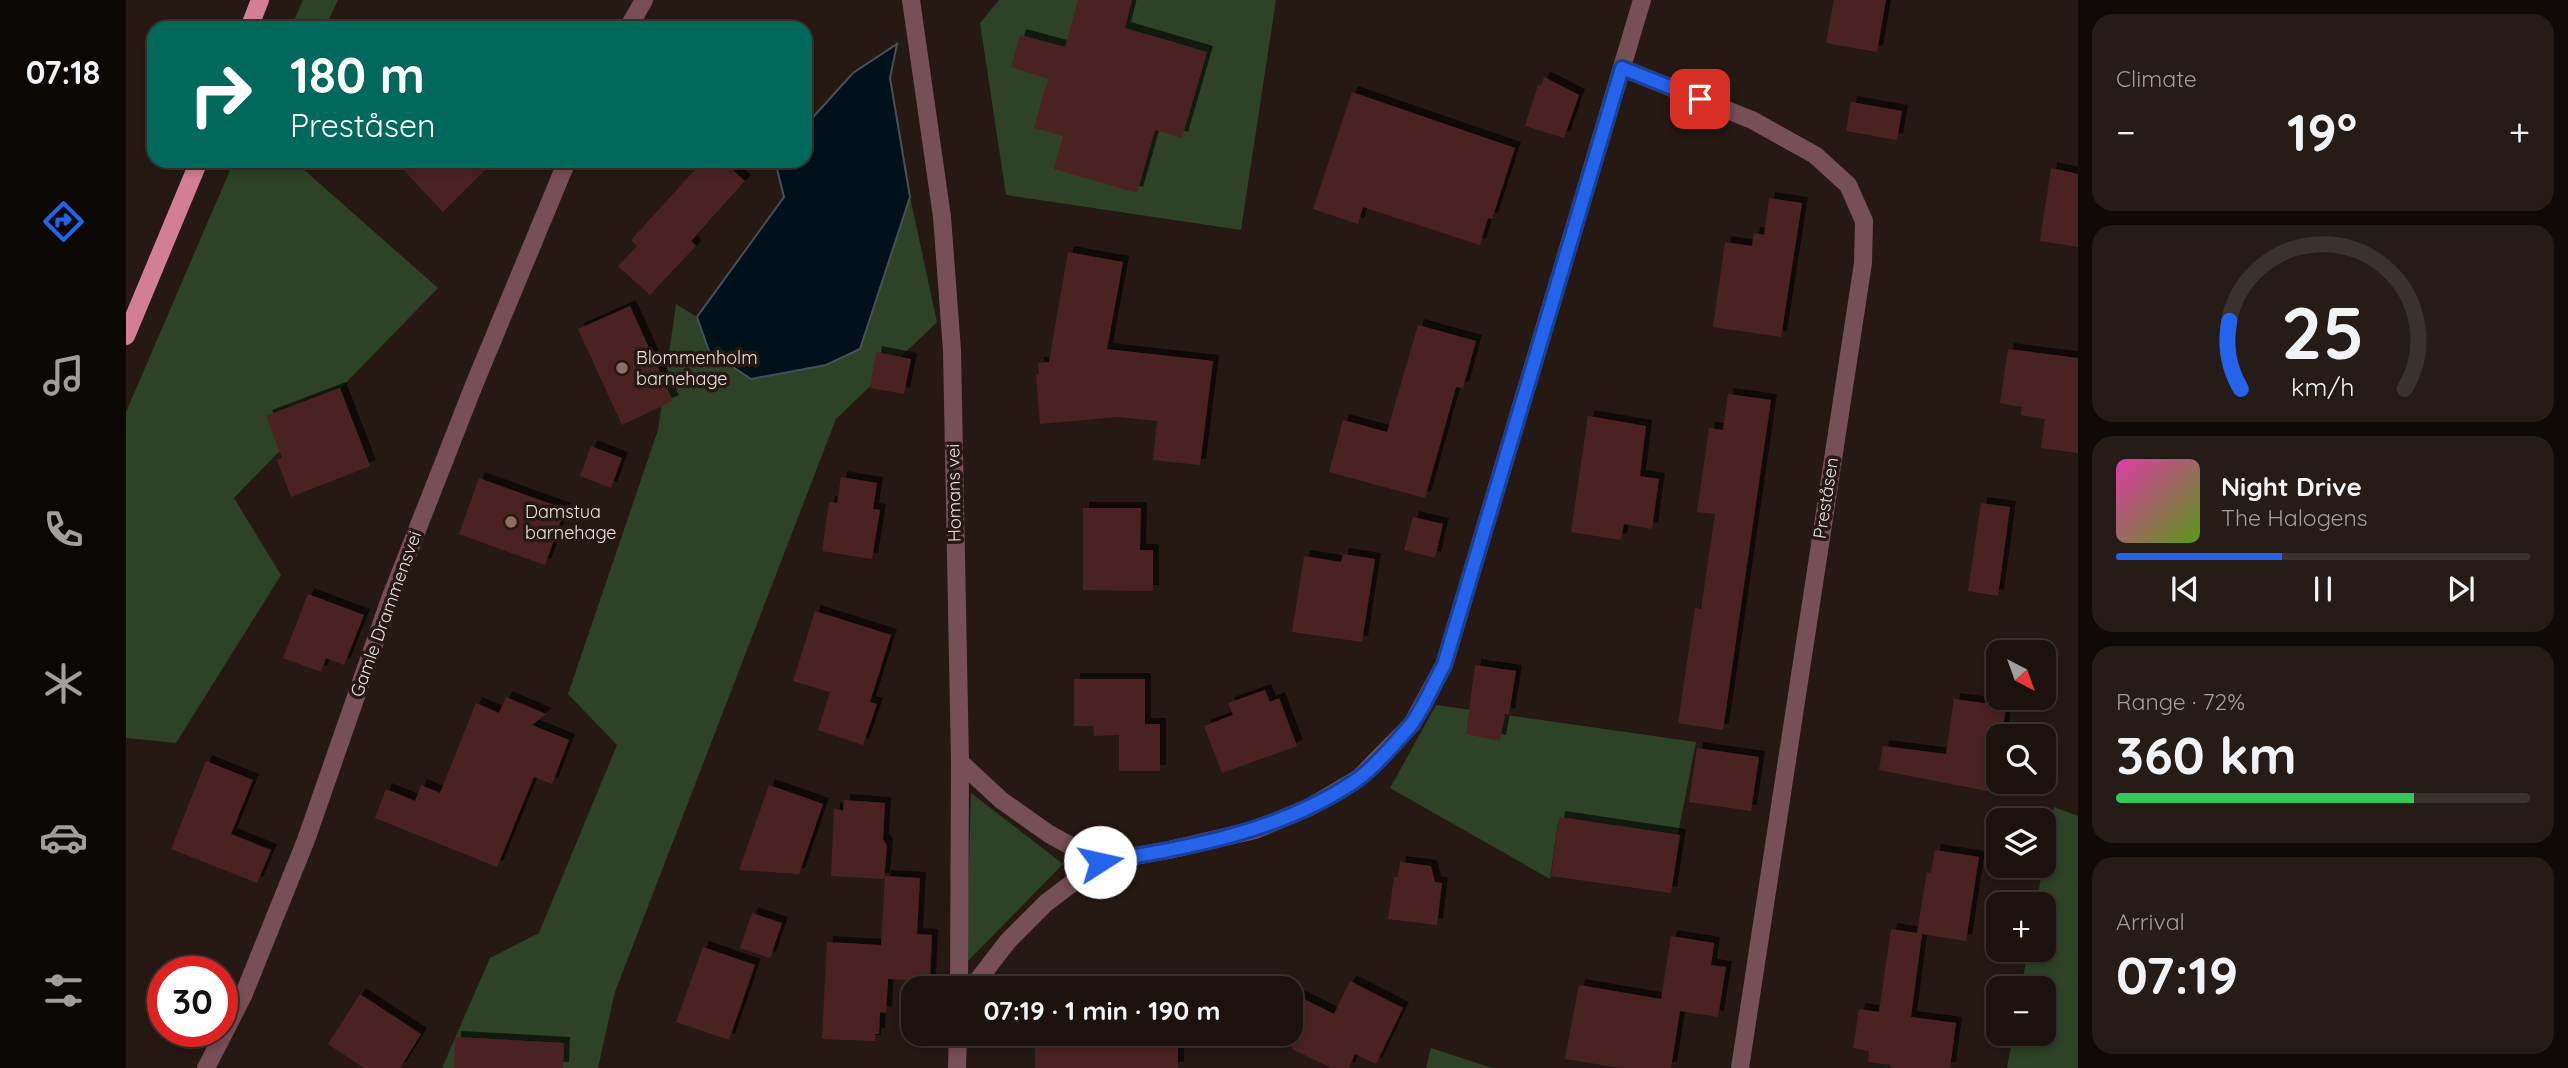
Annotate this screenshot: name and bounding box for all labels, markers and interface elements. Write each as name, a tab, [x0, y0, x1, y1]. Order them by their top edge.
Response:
text: 180 m	[290, 44, 425, 105]
icon: right	[175, 49, 266, 140]
text: 07:18	[26, 52, 100, 92]
text: Climate	[2116, 64, 2197, 93]
pin	[1670, 69, 1730, 129]
icon: arrive	[1681, 80, 1719, 118]
text: 19°	[2287, 99, 2357, 164]
text: Preståsen	[290, 105, 436, 145]
text: −	[2116, 108, 2136, 156]
text: +	[2509, 108, 2530, 156]
icon: directions	[39, 197, 88, 246]
text: 25	[2281, 287, 2365, 378]
place label: Blommenholm barnehage	[636, 346, 758, 390]
icon: music	[39, 351, 88, 400]
marker: Blommenholm barnehage	[614, 360, 630, 376]
text: km/h	[2291, 371, 2355, 402]
street label: Homans vei	[941, 444, 966, 542]
street label: Preståsen	[1808, 456, 1843, 540]
text: Night Drive	[2221, 470, 2362, 503]
place label: Damstua barnehage	[525, 500, 617, 544]
text: The Halogens	[2221, 503, 2368, 532]
icon: phone	[39, 505, 88, 554]
marker: Damstua barnehage	[503, 514, 519, 530]
street label: Gamle Drammensvei	[345, 528, 426, 700]
icon: previous	[2166, 570, 2204, 608]
icon: pause	[2304, 570, 2342, 608]
icon: next	[2442, 570, 2480, 608]
north arrow	[1986, 640, 2056, 710]
map controls	[1986, 640, 2056, 1046]
icon: climate	[39, 659, 88, 708]
text: Range · 72%	[2116, 687, 2245, 716]
text: 360 km	[2116, 722, 2297, 787]
button: search	[1986, 724, 2056, 794]
button: layers	[1986, 808, 2056, 878]
icon: car	[39, 813, 88, 862]
position arrow	[1063, 825, 1137, 899]
button: +	[1986, 892, 2056, 962]
text: Arrival	[2116, 907, 2185, 936]
text: 07:19	[2116, 942, 2238, 1007]
speed limit sign: 30	[147, 956, 238, 1047]
icon: filters	[39, 966, 88, 1015]
button: −	[1986, 976, 2056, 1046]
text: 07:19 · 1 min · 190 m	[984, 994, 1220, 1027]

